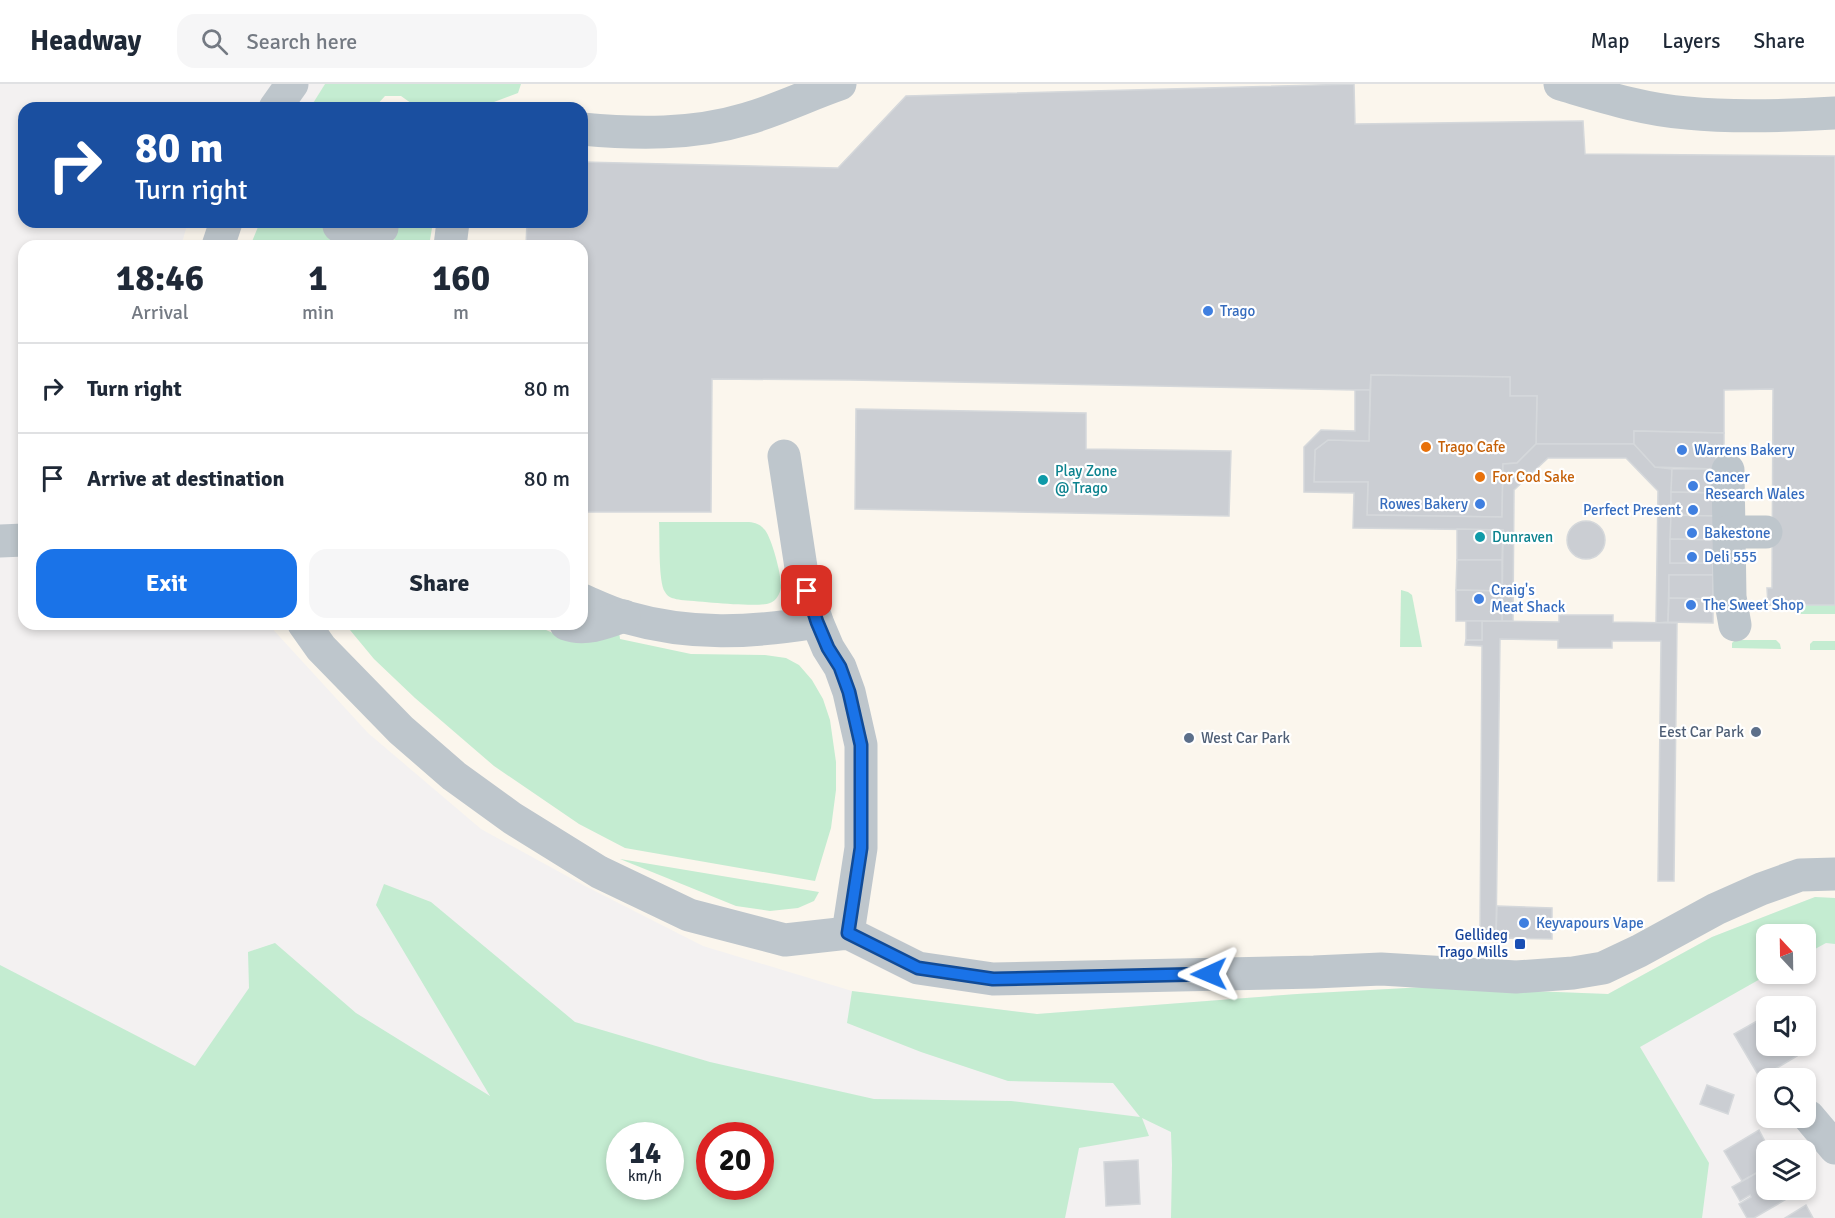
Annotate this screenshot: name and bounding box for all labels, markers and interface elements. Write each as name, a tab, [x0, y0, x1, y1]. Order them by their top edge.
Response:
search box	[177, 14, 597, 68]
text: Headway	[30, 24, 141, 58]
icon: search	[198, 25, 231, 58]
text: Search here	[246, 28, 357, 55]
text: Map	[1591, 28, 1629, 54]
text: Layers	[1662, 28, 1720, 54]
text: Share	[1753, 28, 1805, 54]
text: 80 m	[135, 123, 224, 174]
icon: right	[36, 126, 114, 204]
text: Turn right	[135, 174, 248, 207]
text: 18:46	[116, 256, 204, 301]
text: 1	[308, 256, 328, 301]
text: 160	[432, 256, 490, 301]
text: Arrival	[131, 300, 189, 325]
text: min	[302, 300, 334, 325]
text: m	[453, 300, 469, 325]
place label: Trago	[1220, 302, 1256, 320]
marker: Trago	[1201, 304, 1215, 318]
icon: right	[36, 372, 69, 405]
text: Turn right	[87, 375, 182, 402]
text: 80 m	[524, 375, 570, 402]
place label: Trago Cafe	[1438, 438, 1506, 456]
marker: Trago Cafe	[1419, 440, 1433, 454]
place label: Warrens Bakery	[1694, 441, 1794, 459]
marker: Warrens Bakery	[1675, 443, 1689, 457]
icon: arrive	[36, 462, 69, 495]
place label: Play Zone @ Trago	[1055, 462, 1117, 497]
text: Arrive at destination	[87, 465, 284, 492]
text: 80 m	[524, 465, 570, 492]
place label: For Cod Sake	[1492, 468, 1575, 486]
place label: Cancer Research Wales	[1705, 468, 1805, 503]
marker: For Cod Sake	[1473, 470, 1487, 484]
marker: Play Zone @ Trago	[1036, 473, 1050, 487]
marker: Cancer Research Wales	[1686, 479, 1700, 493]
place label: Rowes Bakery	[1379, 495, 1468, 513]
marker: Rowes Bakery	[1473, 497, 1487, 511]
place label: Perfect Present	[1583, 501, 1681, 519]
marker: Perfect Present	[1686, 503, 1700, 517]
place label: Bakestone	[1704, 524, 1771, 542]
marker: Bakestone	[1685, 526, 1699, 540]
place label: Dunraven	[1492, 528, 1553, 546]
marker: Dunraven	[1473, 530, 1487, 544]
place label: Deli 555	[1704, 548, 1757, 566]
button: Exit	[36, 549, 297, 618]
button: Share	[309, 549, 570, 618]
marker: Deli 555	[1685, 550, 1699, 564]
pin	[781, 565, 832, 616]
icon: arrive	[790, 574, 823, 607]
place label: Craig's Meat Shack	[1491, 581, 1566, 616]
marker: Craig's Meat Shack	[1472, 592, 1486, 606]
place label: The Sweet Shop	[1703, 596, 1804, 614]
marker: The Sweet Shop	[1684, 598, 1698, 612]
place label: Eest Car Park	[1659, 723, 1744, 741]
marker: Eest Car Park	[1749, 725, 1763, 739]
place label: West Car Park	[1201, 729, 1290, 747]
marker: West Car Park	[1182, 731, 1196, 745]
place label: Keyvapours Vape	[1536, 914, 1644, 932]
marker: Keyvapours Vape	[1517, 916, 1531, 930]
north arrow	[1756, 924, 1816, 984]
map controls	[1756, 924, 1816, 1200]
place label: Gellideg Trago Mills	[1438, 926, 1508, 961]
marker: Gellideg Trago Mills	[1513, 937, 1527, 951]
position arrow	[1177, 942, 1241, 1006]
button: sound	[1756, 996, 1816, 1056]
button: search	[1756, 1068, 1816, 1128]
speed limit sign: 20	[696, 1122, 774, 1200]
text: 14	[629, 1135, 661, 1172]
button: layers	[1756, 1140, 1816, 1200]
text: km/h	[628, 1167, 662, 1185]

